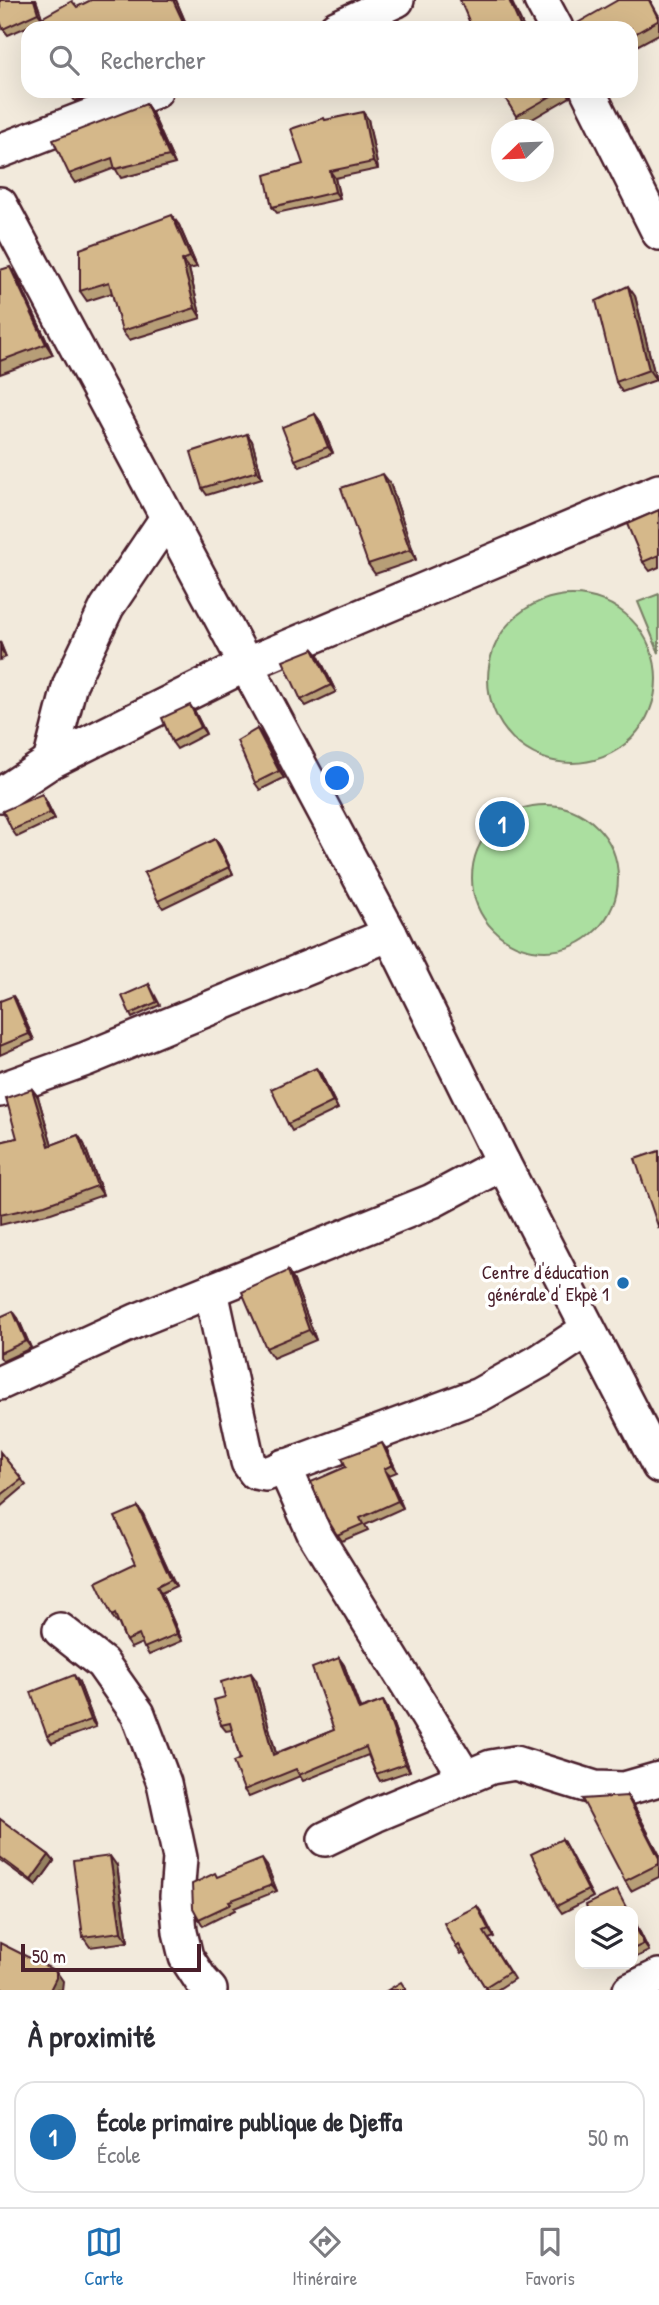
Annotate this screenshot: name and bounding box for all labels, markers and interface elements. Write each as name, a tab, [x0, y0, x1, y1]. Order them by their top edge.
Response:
search box	[21, 21, 638, 98]
icon: search	[45, 41, 83, 79]
text: Rechercher	[101, 42, 206, 77]
north arrow	[491, 119, 554, 182]
your location	[320, 761, 354, 795]
pin: 1	[479, 798, 525, 850]
place label: Centre d'éducation générale d' Ekpè 1	[482, 1259, 609, 1307]
marker: Centre d'éducation générale d' Ekpè 1	[615, 1275, 631, 1291]
map controls	[575, 1906, 638, 1969]
button: layers	[575, 1906, 638, 1969]
scale bar	[21, 1941, 201, 1973]
text: 50 m	[32, 1943, 66, 1969]
text: À proximité	[28, 2016, 156, 2056]
text: École primaire publique de Djeffa	[97, 2104, 402, 2139]
text: 1	[49, 2122, 57, 2153]
text: 50 m	[588, 2122, 629, 2153]
text: École	[97, 2139, 141, 2170]
tab: Carte	[84, 2223, 124, 2291]
tab: Itinéraire	[292, 2223, 357, 2291]
tab: Favoris	[526, 2223, 575, 2291]

